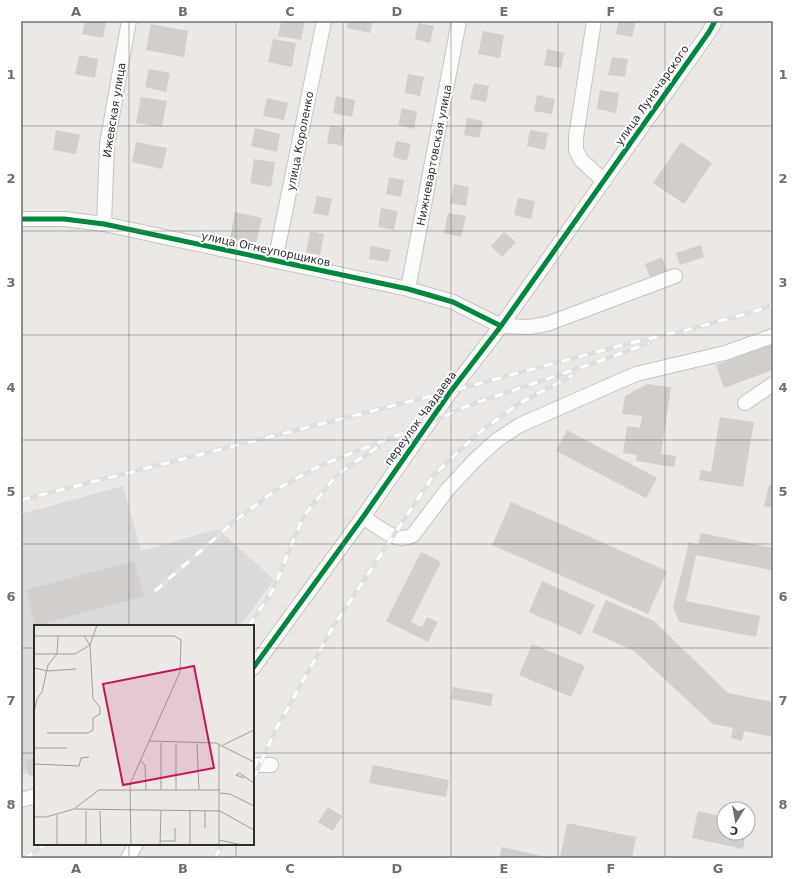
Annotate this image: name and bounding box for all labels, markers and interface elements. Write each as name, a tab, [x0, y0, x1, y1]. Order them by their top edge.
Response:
text: A	[71, 4, 81, 19]
text: B	[178, 4, 188, 19]
text: C	[285, 4, 295, 19]
text: D	[392, 4, 403, 19]
text: E	[500, 4, 508, 19]
text: F	[607, 4, 615, 19]
text: G	[713, 4, 723, 19]
street label: улица Луначарского	[613, 42, 692, 148]
street label: Ижевская улица	[101, 62, 128, 158]
text: 1	[6, 67, 16, 82]
text: 1	[778, 67, 788, 82]
street label: Нижневартовская улица	[414, 83, 455, 227]
street label: улица Короленко	[284, 90, 317, 192]
text: 2	[6, 171, 16, 186]
text: 2	[778, 171, 788, 186]
street label: улица Огнеупорщиков	[200, 229, 332, 270]
text: 3	[6, 275, 16, 290]
text: 3	[778, 275, 788, 290]
street label: переулок Чаадаева	[382, 369, 459, 468]
text: 4	[6, 380, 16, 395]
text: 4	[778, 380, 788, 395]
text: 5	[6, 484, 16, 499]
text: 5	[778, 484, 788, 499]
text: 6	[6, 589, 16, 604]
text: 6	[778, 589, 788, 604]
inset map	[34, 625, 254, 845]
text: 7	[6, 693, 16, 708]
text: 7	[778, 693, 788, 708]
text: 8	[6, 797, 16, 812]
text: 8	[778, 797, 788, 812]
north arrow	[716, 801, 756, 841]
text: С	[729, 823, 739, 837]
text: A	[71, 861, 81, 876]
text: B	[178, 861, 188, 876]
text: C	[285, 861, 295, 876]
text: D	[392, 861, 403, 876]
text: E	[500, 861, 508, 876]
text: F	[607, 861, 615, 876]
text: G	[713, 861, 723, 876]

